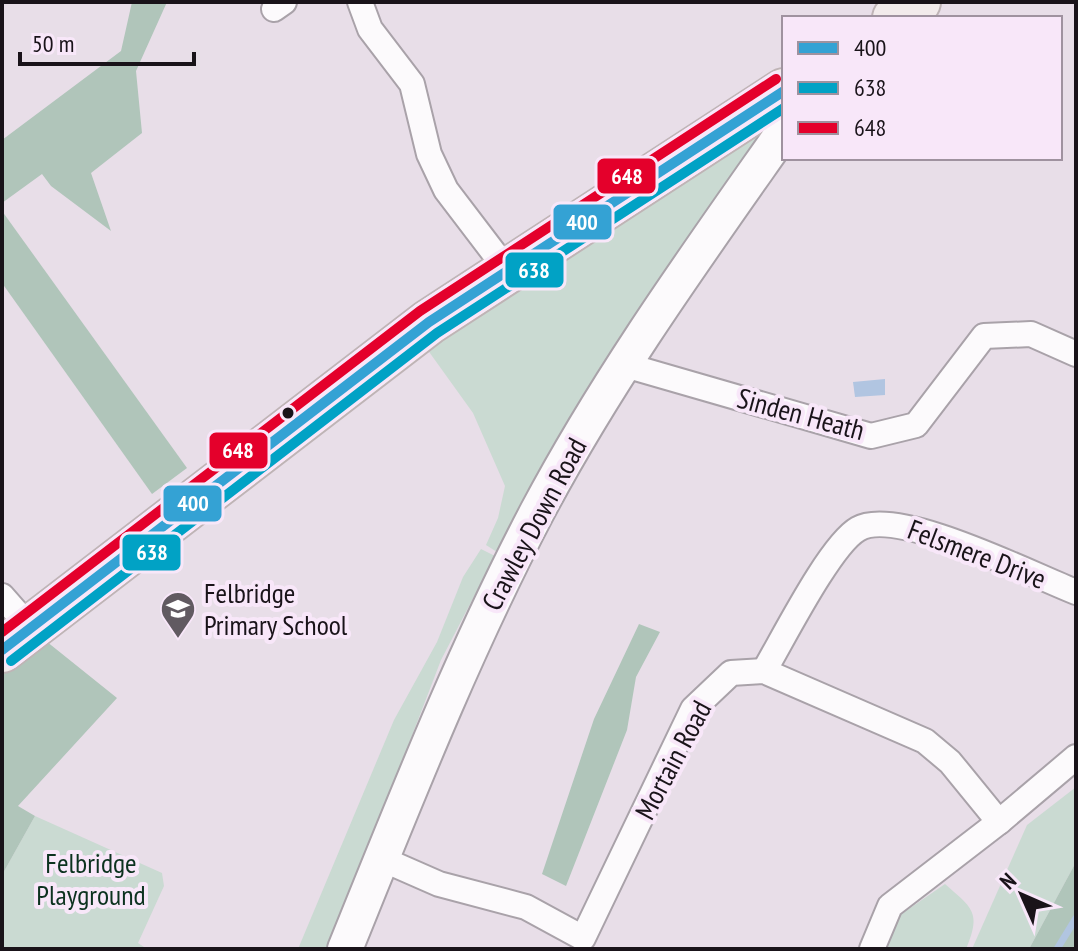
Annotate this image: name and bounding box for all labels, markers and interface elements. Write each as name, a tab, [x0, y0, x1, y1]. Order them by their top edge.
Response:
scale bar	[20, 16, 194, 66]
legend	[782, 16, 1062, 160]
text: 50 m	[32, 28, 74, 59]
text: 400	[854, 32, 886, 63]
text: 638	[854, 72, 886, 103]
text: 648	[854, 112, 886, 143]
line badge: 648	[596, 157, 657, 195]
text: 648	[611, 162, 643, 190]
line badge: 400	[552, 203, 613, 241]
text: 400	[566, 208, 598, 236]
line badge: 638	[504, 251, 565, 289]
text: 638	[518, 256, 550, 284]
street label: Sinden Heath	[734, 379, 869, 448]
unlabelled marker	[280, 405, 296, 421]
line badge: 648	[208, 431, 269, 470]
street label: Crawley Down Road	[473, 431, 595, 616]
text: 648	[222, 436, 254, 464]
line badge: 400	[162, 484, 223, 523]
text: 400	[177, 489, 209, 517]
street label: Felsmere Drive	[903, 510, 1051, 597]
line badge: 638	[121, 533, 182, 572]
text: 638	[136, 538, 168, 566]
place label: Felbridge Primary School	[204, 574, 348, 643]
school or university icon: Felbridge Primary School	[159, 590, 197, 640]
street label: Mortain Road	[626, 694, 719, 826]
park label: Felbridge Playground	[36, 844, 146, 913]
north arrow	[982, 855, 1062, 935]
text: N	[994, 867, 1022, 895]

